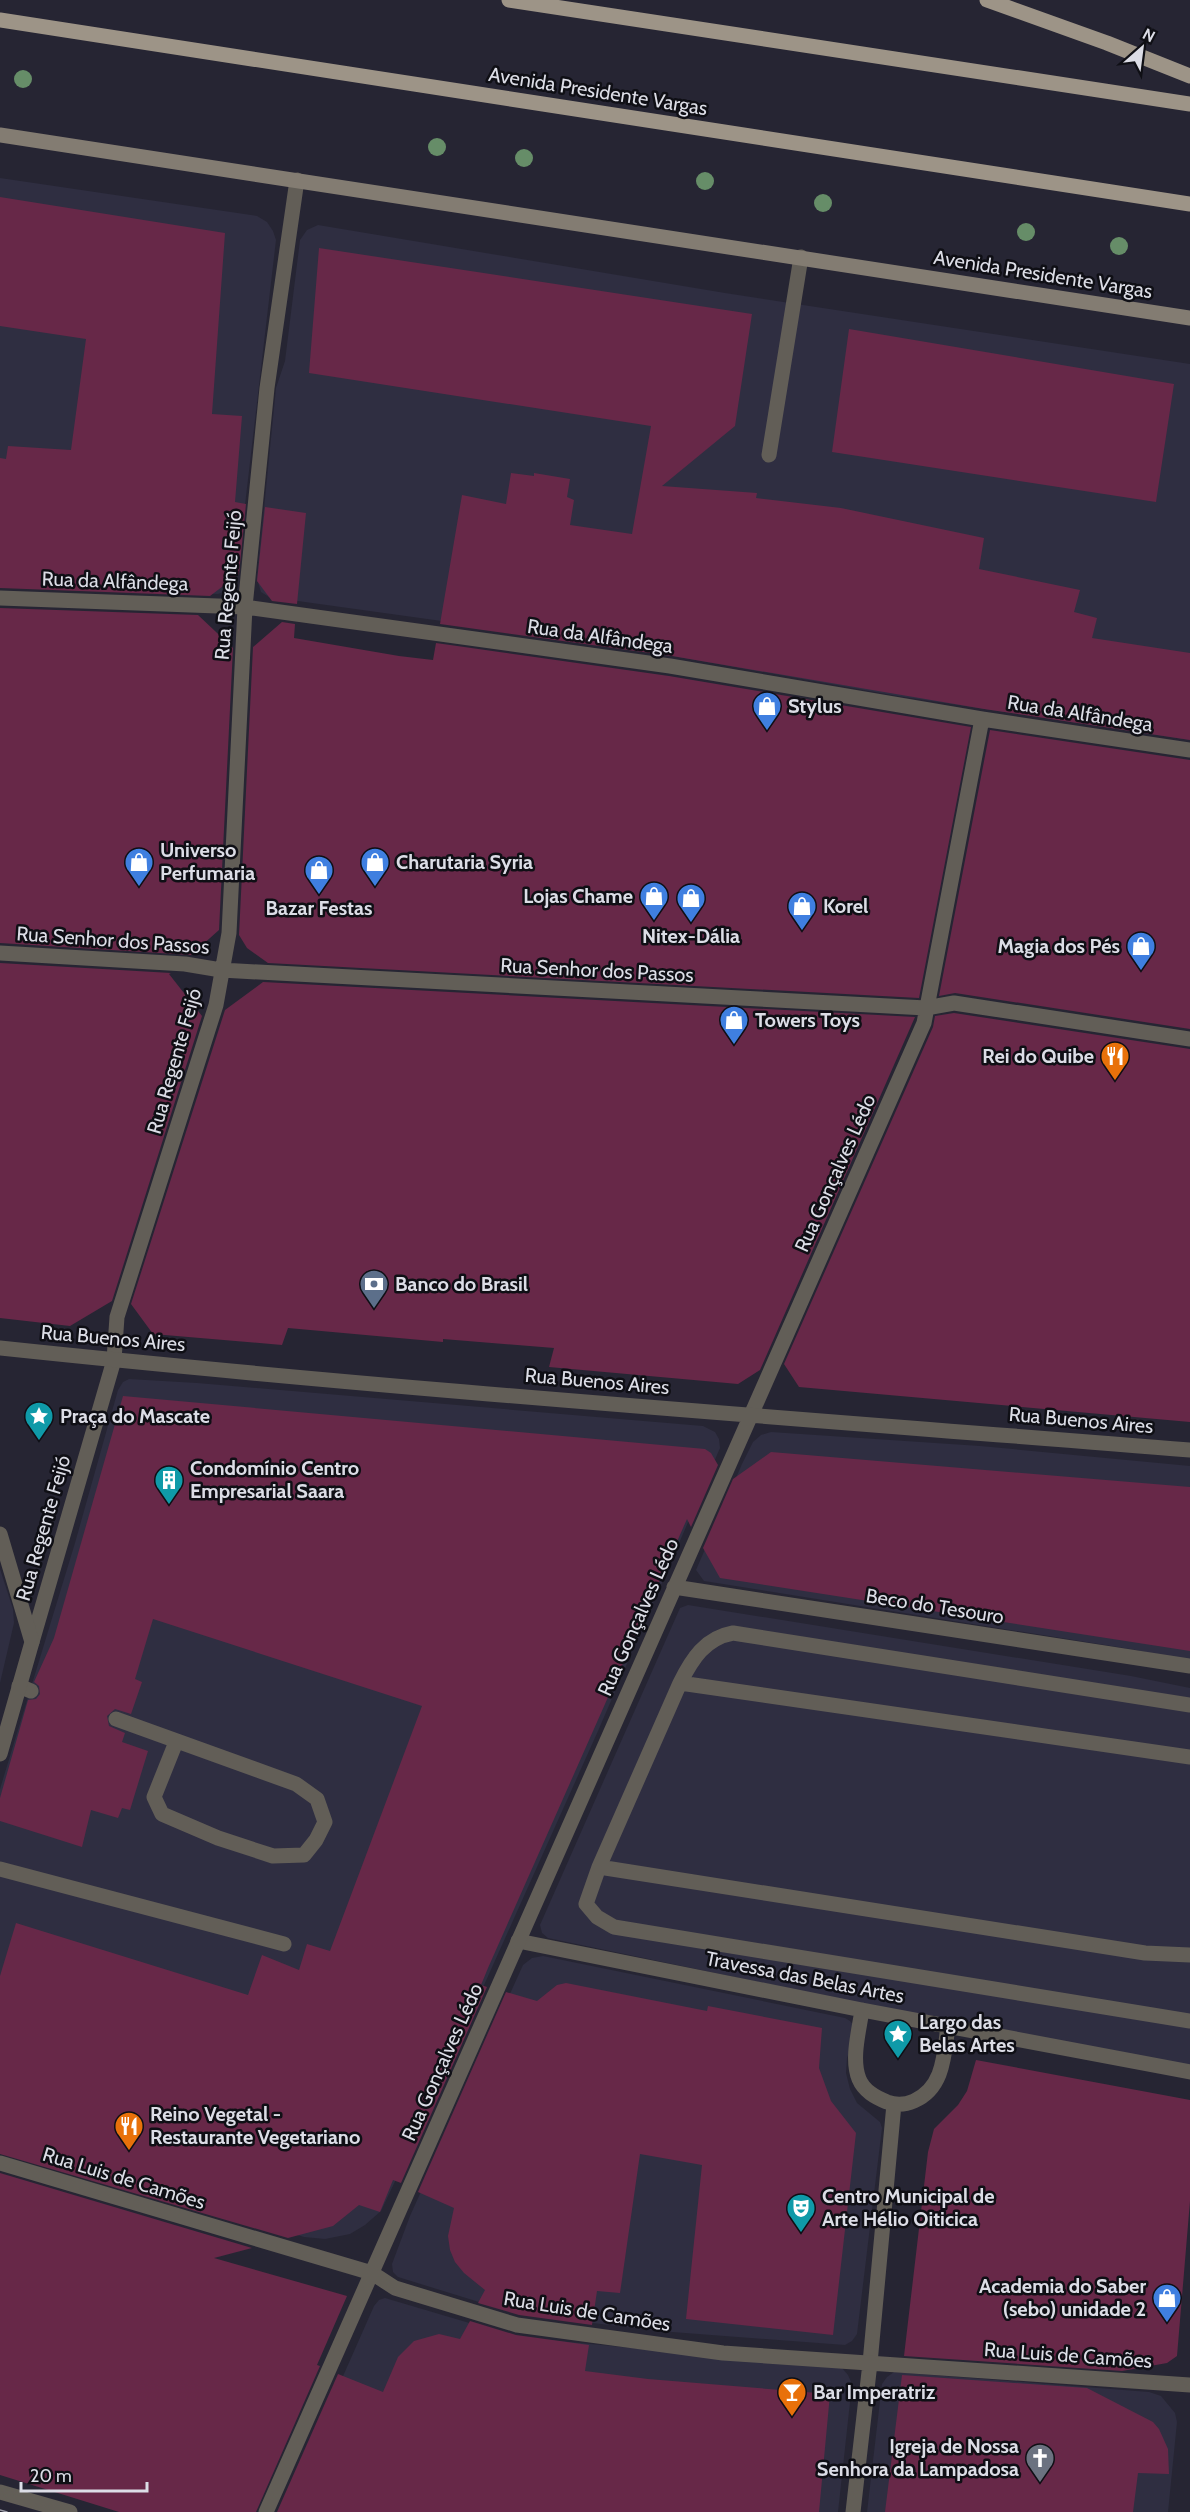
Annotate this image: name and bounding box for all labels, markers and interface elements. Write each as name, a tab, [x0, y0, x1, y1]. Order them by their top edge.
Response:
north arrow	[1112, 18, 1172, 78]
text: N	[1139, 24, 1158, 46]
street label: Avenida Presidente Vargas	[487, 62, 709, 120]
street label: Avenida Presidente Vargas	[932, 245, 1154, 303]
street label: Rua Regente Feijó	[209, 509, 247, 661]
street label: Rua da Alfândega	[41, 566, 189, 596]
street label: Rua da Alfândega	[526, 614, 675, 658]
shop icon: Stylus	[751, 690, 783, 732]
street label: Rua da Alfândega	[1006, 690, 1155, 736]
place label: Stylus	[788, 694, 842, 718]
place label: Universo Perfumaria	[160, 838, 255, 885]
shop icon: Universo Perfumaria	[123, 846, 155, 888]
shop icon: Charutaria Syria	[359, 846, 391, 888]
place label: Charutaria Syria	[396, 850, 533, 874]
shop icon: Bazar Festas	[303, 854, 335, 896]
shop icon: Lojas Chame	[638, 880, 670, 922]
shop icon: Nitex-Dália	[675, 882, 707, 924]
place label: Lojas Chame	[523, 884, 633, 908]
shop icon: Korel	[786, 890, 818, 932]
place label: Korel	[823, 894, 868, 918]
place label: Bazar Festas	[266, 896, 372, 920]
street label: Rua Senhor dos Passos	[16, 921, 210, 959]
place label: Nitex-Dália	[642, 924, 740, 948]
shop icon: Magia dos Pés	[1125, 930, 1157, 972]
place label: Magia dos Pés	[998, 934, 1120, 958]
street label: Rua Senhor dos Passos	[500, 953, 694, 987]
street label: Rua Regente Feijó	[142, 985, 206, 1137]
shop icon: Towers Toys	[718, 1004, 750, 1046]
place label: Towers Toys	[755, 1008, 860, 1032]
restaurant icon: Rei do Quibe	[1099, 1040, 1131, 1082]
place label: Rei do Quibe	[982, 1044, 1094, 1068]
street label: Rua Gonçalves Lédo	[789, 1090, 881, 1256]
bank icon: Banco do Brasil	[358, 1268, 390, 1310]
place label: Banco do Brasil	[395, 1272, 528, 1296]
street label: Rua Buenos Aires	[40, 1320, 186, 1356]
street label: Rua Buenos Aires	[524, 1363, 670, 1399]
place icon: Praça do Mascate	[23, 1400, 55, 1442]
street label: Rua Buenos Aires	[1008, 1402, 1154, 1438]
place label: Praça do Mascate	[60, 1404, 210, 1428]
street label: Rua Regente Feijó	[11, 1452, 75, 1604]
place label: Condomínio Centro Empresarial Saara	[190, 1456, 359, 1503]
building icon: Condomínio Centro Empresarial Saara	[153, 1464, 185, 1506]
street label: Rua Gonçalves Lédo	[592, 1534, 684, 1700]
street label: Beco do Tesouro	[864, 1583, 1006, 1629]
street label: Travessa das Belas Artes	[704, 1946, 906, 2008]
street label: Rua Gonçalves Lédo	[396, 1979, 488, 2145]
place label: Largo das Belas Artes	[919, 2010, 1015, 2057]
place icon: Largo das Belas Artes	[882, 2018, 914, 2060]
place label: Reino Vegetal - Restaurante Vegetariano	[150, 2102, 360, 2149]
restaurant icon: Reino Vegetal - Restaurante Vegetariano	[113, 2110, 145, 2152]
street label: Rua Luis de Camões	[40, 2142, 208, 2214]
place label: Centro Municipal de Arte Hélio Oiticica	[822, 2184, 994, 2231]
theatre icon: Centro Municipal de Arte Hélio Oiticica	[785, 2192, 817, 2234]
place label: Academia do Saber (sebo) unidade 2	[979, 2274, 1146, 2321]
shop icon: Academia do Saber (sebo) unidade 2	[1151, 2282, 1183, 2324]
street label: Rua Luis de Camões	[502, 2286, 672, 2336]
street label: Rua Luis de Camões	[983, 2337, 1153, 2373]
bar icon: Bar Imperatriz	[776, 2376, 808, 2418]
place label: Bar Imperatriz	[813, 2380, 936, 2404]
place label: Igreja de Nossa Senhora da Lampadosa	[817, 2434, 1019, 2481]
church icon: Igreja de Nossa Senhora da Lampadosa	[1024, 2442, 1056, 2484]
scale bar	[21, 2455, 147, 2493]
text: 20 m	[30, 2465, 72, 2487]

